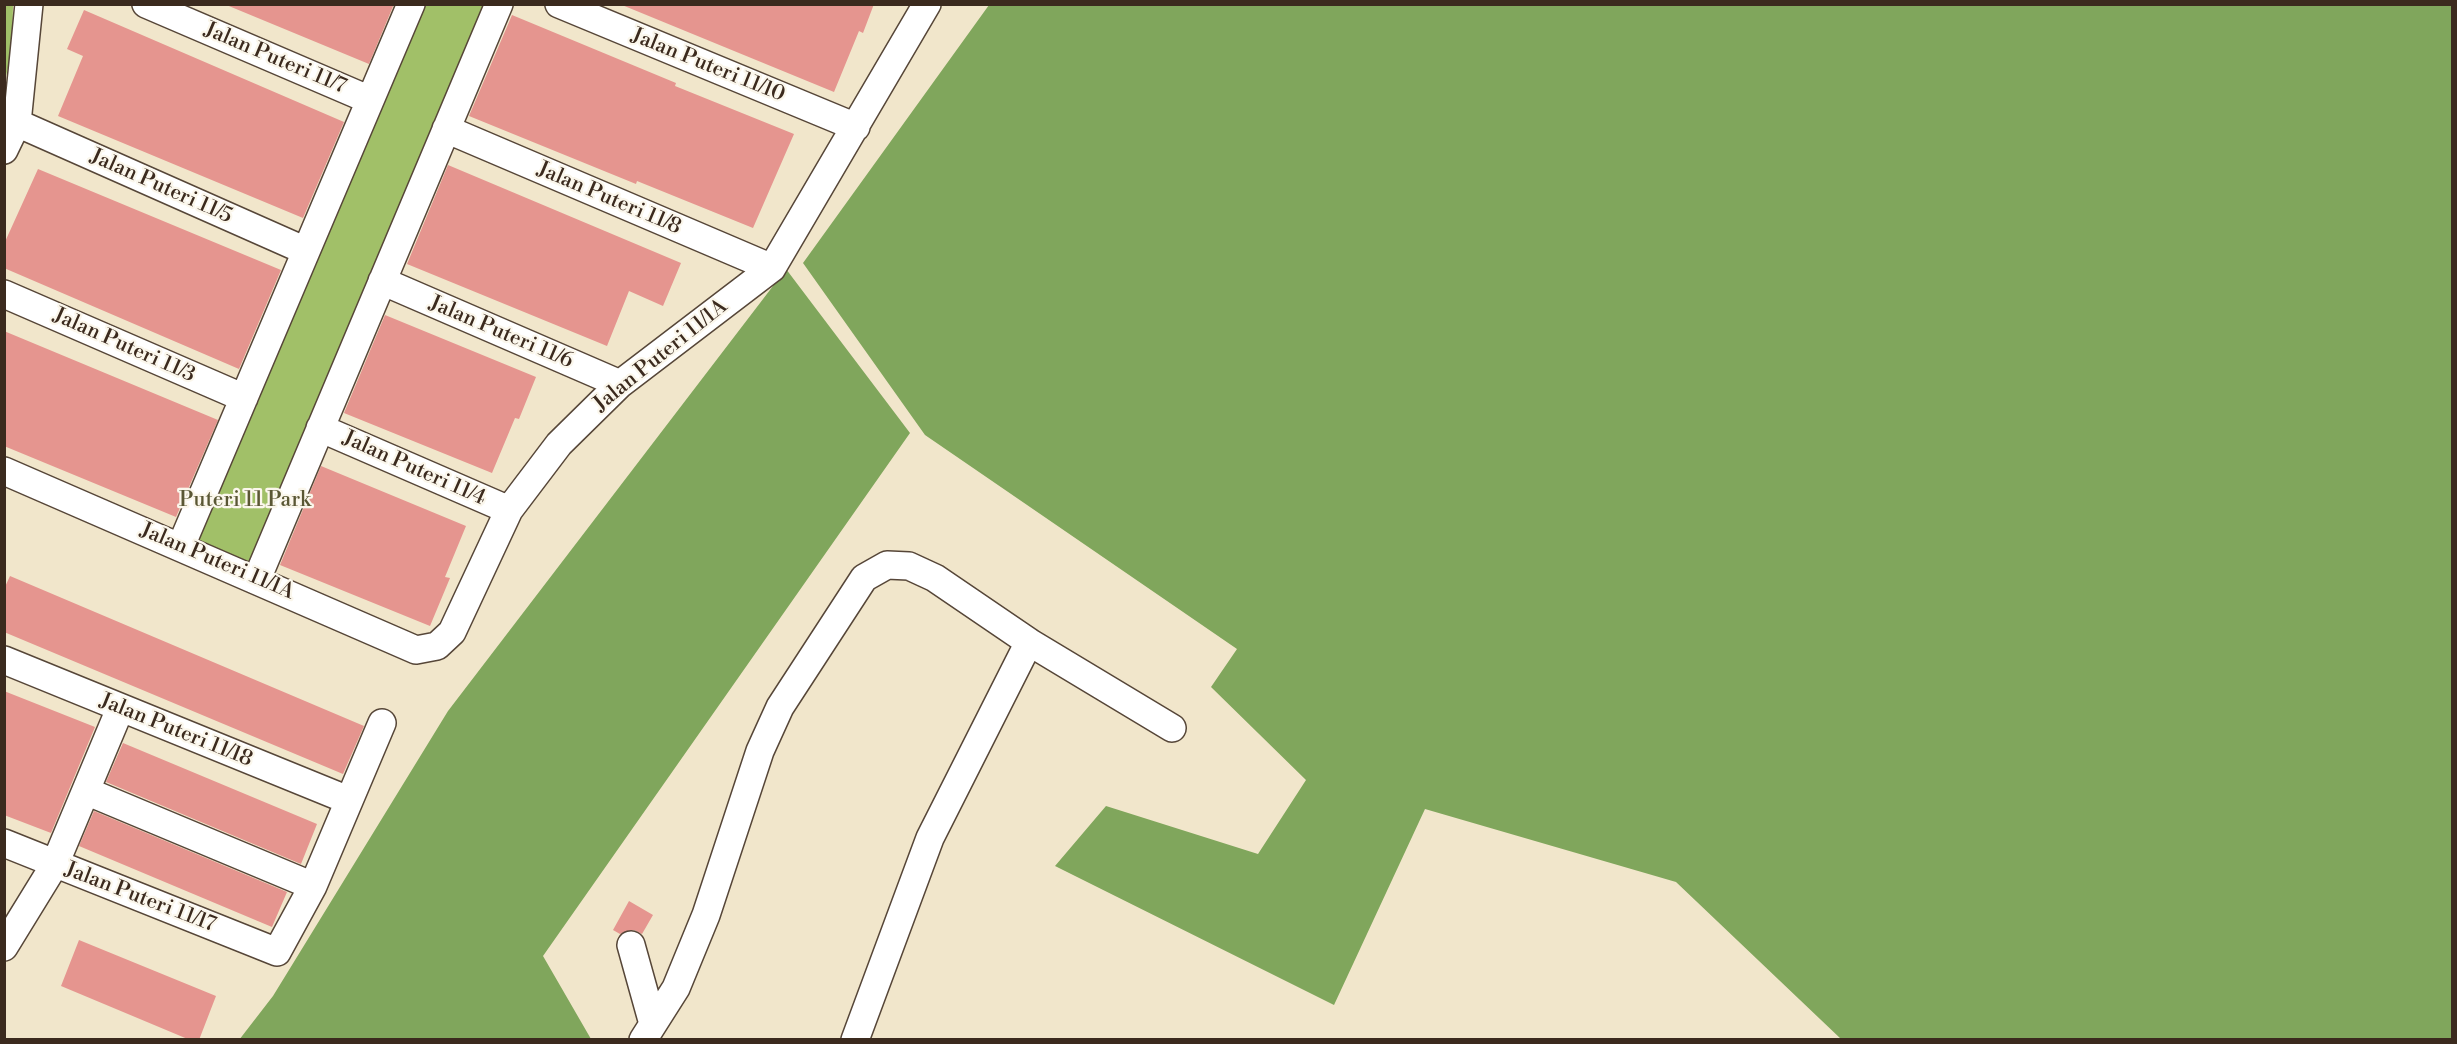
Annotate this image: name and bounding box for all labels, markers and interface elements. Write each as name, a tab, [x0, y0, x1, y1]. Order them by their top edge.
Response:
street label: Jalan Puteri 11/7	[200, 18, 350, 100]
street label: Jalan Puteri 11/10	[628, 24, 788, 108]
street label: Jalan Puteri 11/5	[86, 144, 236, 230]
street label: Jalan Puteri 11/8	[533, 157, 685, 241]
street label: Jalan Puteri 11/6	[425, 291, 577, 375]
street label: Jalan Puteri 11/1A	[589, 294, 733, 418]
street label: Jalan Puteri 11/3	[49, 303, 199, 389]
street label: Jalan Puteri 11/4	[339, 426, 489, 512]
park label: Puteri 11 Park	[179, 488, 311, 514]
street label: Jalan Puteri 11/1A	[136, 518, 298, 606]
street label: Jalan Puteri 11/18	[96, 689, 256, 773]
street label: Jalan Puteri 11/17	[61, 858, 219, 938]

